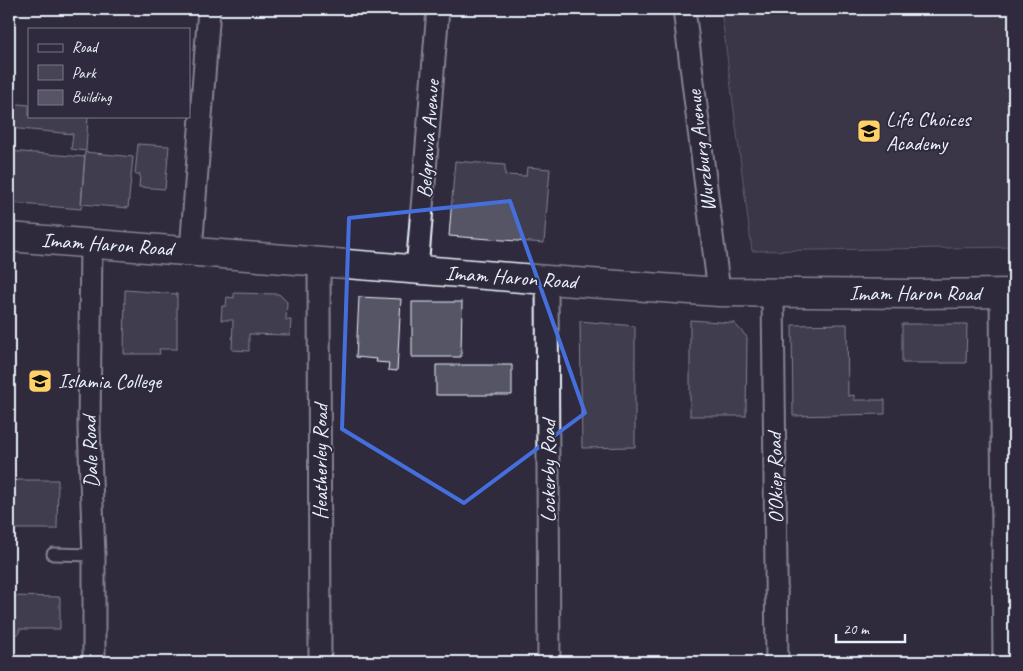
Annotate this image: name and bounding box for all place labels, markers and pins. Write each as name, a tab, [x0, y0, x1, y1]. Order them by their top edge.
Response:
place label: Life Choices Academy	[886, 106, 972, 156]
school or university icon: Life Choices Academy	[856, 118, 882, 144]
school or university icon: Islamia College	[27, 368, 53, 394]
place label: Islamia College	[58, 368, 162, 394]

